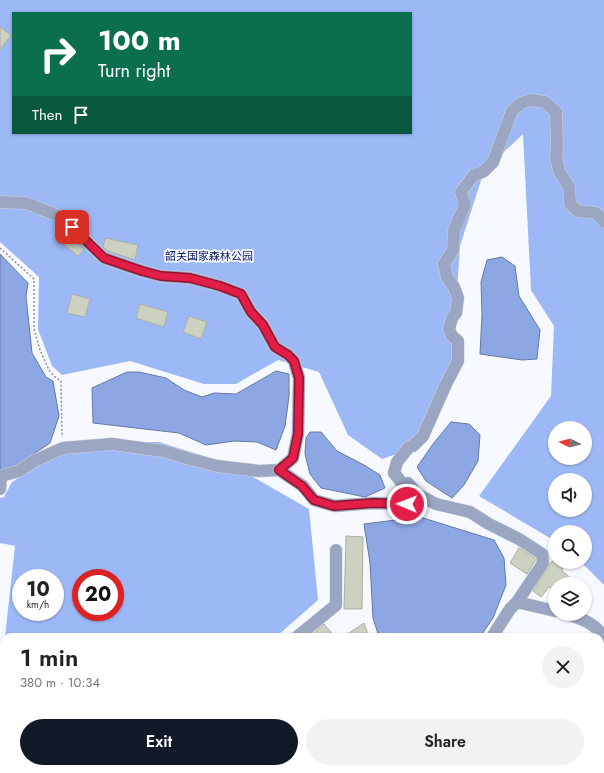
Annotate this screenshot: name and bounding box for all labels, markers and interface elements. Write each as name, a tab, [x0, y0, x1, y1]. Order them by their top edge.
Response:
text: 100 m	[98, 20, 181, 61]
icon: right	[32, 28, 84, 80]
text: Turn right	[98, 58, 170, 84]
text: Then	[32, 104, 62, 126]
icon: arrive	[70, 104, 92, 126]
pin	[55, 210, 89, 244]
icon: arrive	[61, 216, 83, 238]
park label: 韶关国家森林公园	[165, 248, 253, 264]
north arrow	[548, 421, 592, 465]
map controls	[548, 421, 592, 621]
button: sound	[548, 473, 592, 517]
position arrow	[386, 483, 428, 525]
button: search	[548, 525, 592, 569]
speed limit sign: 20	[72, 569, 124, 621]
text: 10	[26, 575, 50, 604]
button: layers	[548, 577, 592, 621]
text: km/h	[27, 597, 49, 612]
text: 1 min	[20, 640, 78, 675]
button: close	[542, 646, 584, 688]
text: 380 m · 10:34	[20, 673, 100, 692]
button: Exit	[20, 719, 298, 765]
button: Share	[306, 719, 584, 765]

